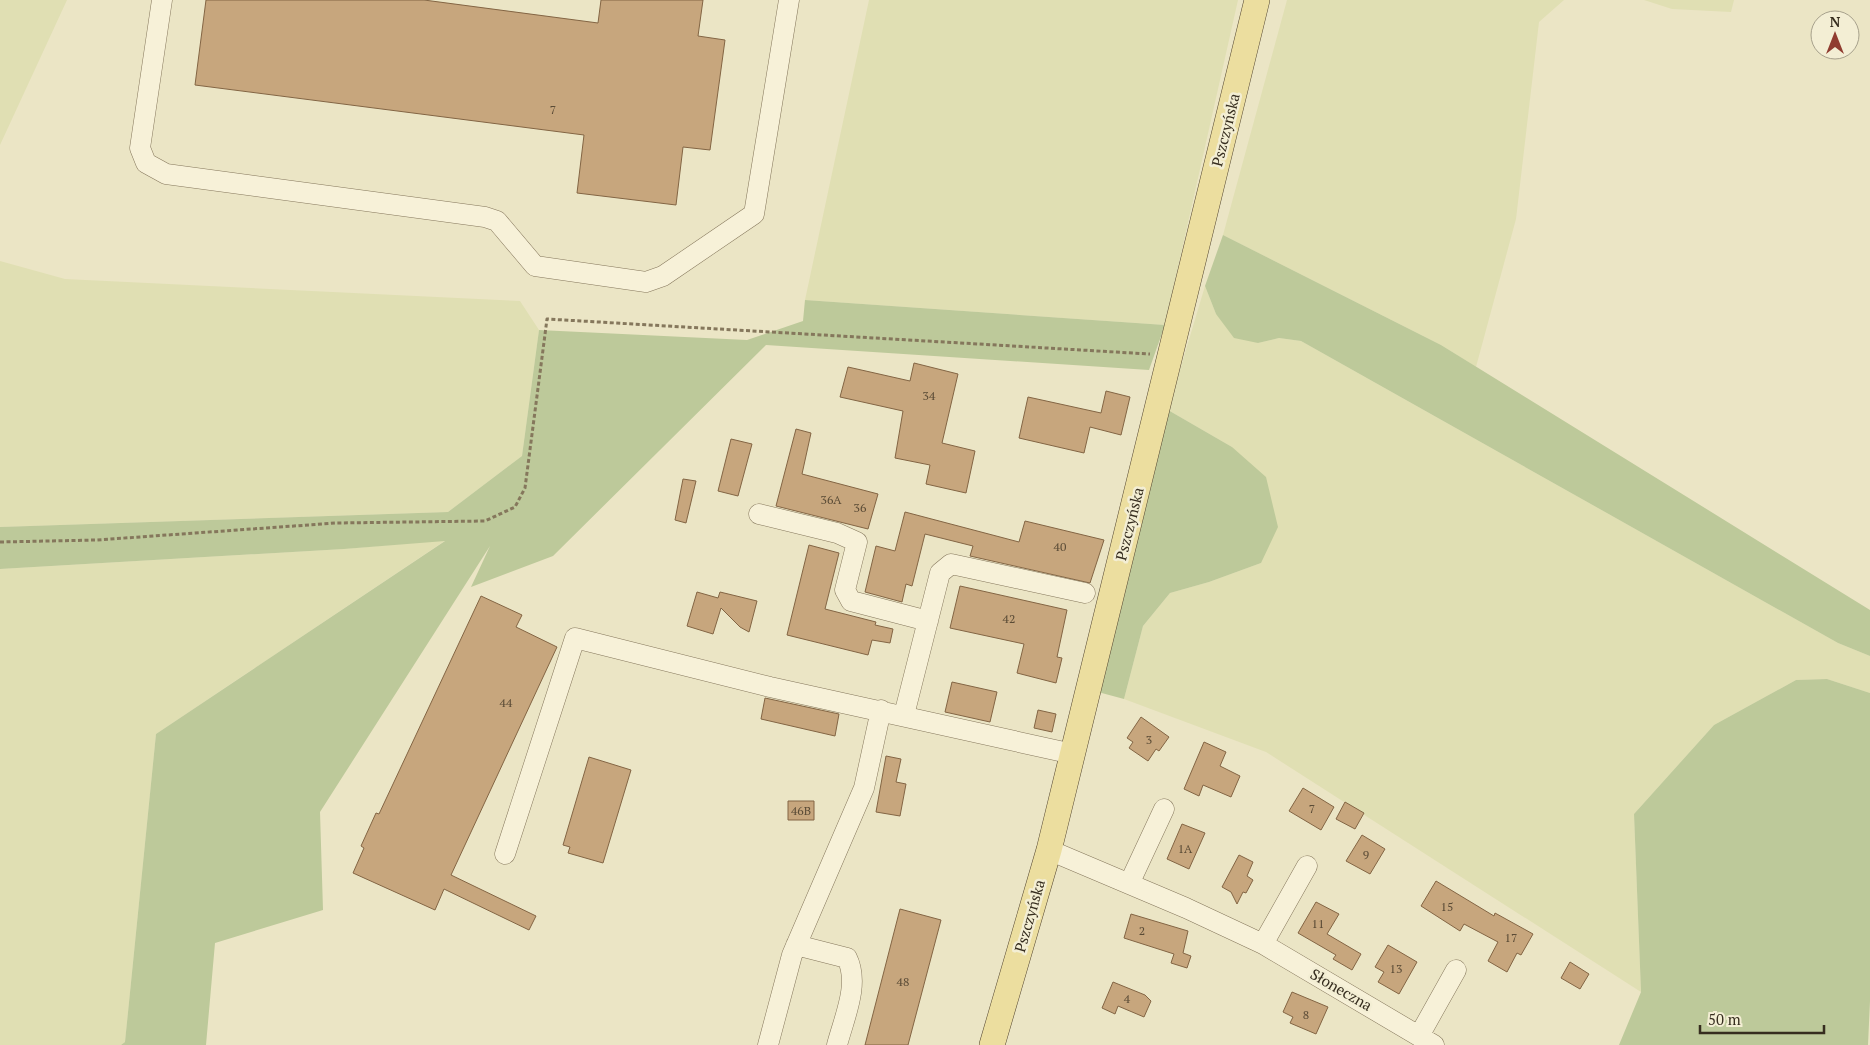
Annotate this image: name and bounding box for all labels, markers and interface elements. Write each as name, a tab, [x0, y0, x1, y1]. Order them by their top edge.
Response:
north arrow	[1810, 10, 1860, 60]
text: N	[1830, 12, 1841, 31]
street label: Pszczyńska	[1206, 91, 1244, 168]
house number: 7	[550, 102, 556, 117]
house number: 34	[923, 388, 936, 403]
street label: Pszczyńska	[1110, 485, 1148, 562]
house number: 36A	[821, 492, 842, 507]
house number: 36	[854, 500, 867, 515]
house number: 40	[1054, 539, 1066, 554]
house number: 42	[1003, 611, 1015, 626]
house number: 44	[500, 695, 513, 710]
house number: 3	[1146, 732, 1152, 747]
house number: 7	[1309, 801, 1315, 816]
house number: 46B	[791, 803, 811, 818]
house number: 1A	[1178, 841, 1193, 856]
house number: 9	[1363, 847, 1369, 862]
street label: Pszczyńska	[1009, 877, 1049, 954]
house number: 15	[1441, 899, 1453, 914]
house number: 11	[1312, 916, 1324, 931]
house number: 2	[1139, 923, 1145, 938]
house number: 17	[1505, 930, 1517, 945]
house number: 13	[1390, 961, 1402, 976]
street label: Słoneczna	[1307, 963, 1376, 1015]
house number: 48	[897, 974, 909, 989]
house number: 4	[1124, 991, 1131, 1006]
scale bar	[1700, 1002, 1824, 1034]
house number: 8	[1303, 1007, 1309, 1022]
text: 50 m	[1708, 1009, 1741, 1029]

